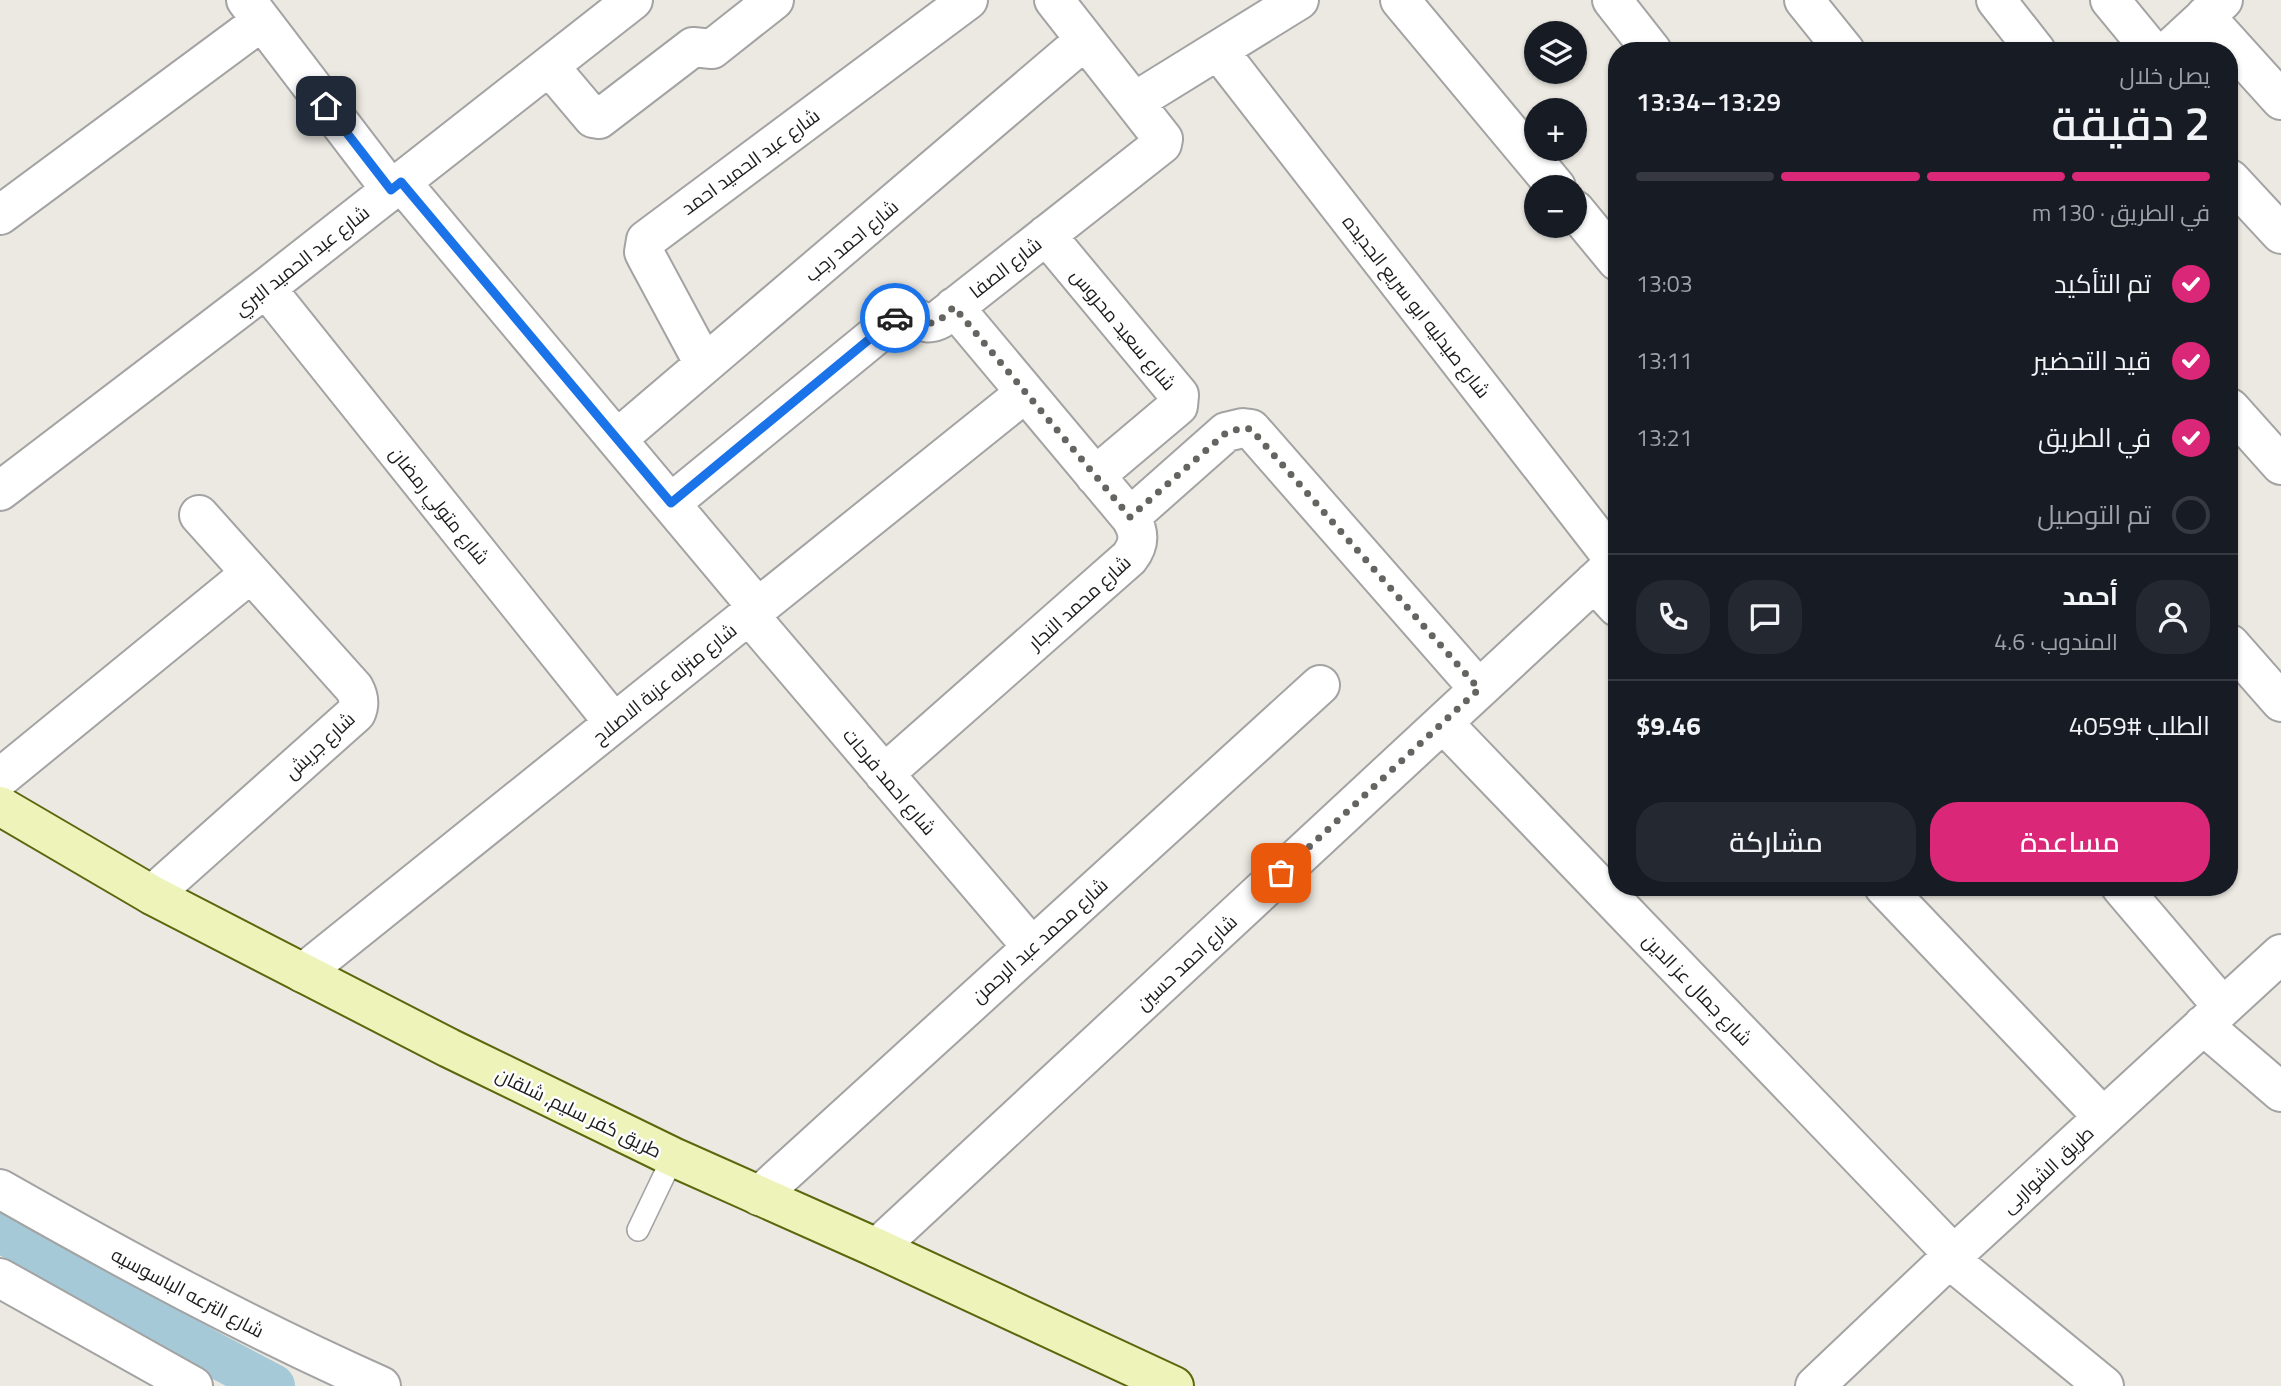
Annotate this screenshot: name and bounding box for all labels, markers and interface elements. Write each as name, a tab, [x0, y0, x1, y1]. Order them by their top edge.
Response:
map controls	[1524, 21, 1587, 238]
button: layers	[1524, 21, 1587, 84]
text: يصل خلال	[2120, 58, 2210, 93]
pin	[296, 76, 356, 136]
text: 13:29–13:34	[1636, 82, 1781, 121]
icon: home	[307, 87, 345, 125]
text: 2 دقيقة	[2052, 88, 2210, 158]
button: +	[1524, 98, 1587, 161]
street label: شارع عبد الحميد احمد	[675, 101, 825, 221]
button: −	[1524, 175, 1587, 238]
street label: شارع احمد رجب	[798, 192, 904, 288]
text: في الطريق · 130 m	[2032, 195, 2210, 230]
street label: شارع عبد الحميد البري	[227, 198, 376, 323]
street label: شارع صيدليه ابو سريع الجديده	[1336, 208, 1498, 404]
street label: شارع الصفا	[962, 229, 1048, 305]
street label: شارع سعيد محروس	[1064, 262, 1184, 396]
text: تم التأكيد	[2054, 264, 2151, 303]
icon: check	[2172, 265, 2210, 303]
text: 13:03	[1636, 266, 1693, 301]
courier	[860, 283, 930, 353]
icon: car	[876, 299, 914, 337]
text: قيد التحضير	[2033, 341, 2151, 380]
icon: check	[2172, 342, 2210, 380]
text: 13:11	[1636, 343, 1693, 378]
text: في الطريق	[2038, 418, 2151, 457]
icon: check	[2172, 419, 2210, 457]
text: 13:21	[1636, 420, 1693, 455]
street label: شارع متولي رمضان	[382, 440, 497, 571]
text: تم التوصيل	[2037, 495, 2151, 534]
street label: شارع محمد النجار	[1020, 548, 1137, 657]
text: أحمد	[2062, 576, 2118, 615]
button: phone	[1636, 580, 1710, 654]
button: chat	[1728, 580, 1802, 654]
button: person	[2136, 580, 2210, 654]
street label: شارع منزله عزبة الاصلاح	[585, 615, 743, 751]
text: المندوب · 4.6	[1994, 624, 2118, 659]
street label: شارع جريش	[277, 705, 361, 785]
text: $9.46	[1636, 706, 1701, 745]
text: الطلب #4059	[2069, 706, 2210, 745]
street label: شارع احمد فرحات	[836, 721, 944, 841]
button: مشاركة	[1636, 802, 1916, 882]
button: مساعدة	[1930, 802, 2210, 882]
pin	[1251, 843, 1311, 903]
icon: bag	[1262, 854, 1300, 892]
street label: شارع محمد عبد الرحمن	[964, 870, 1114, 1010]
street label: شارع احمد حسين	[1129, 907, 1243, 1017]
street label: شارع جمال عز الدين	[1637, 926, 1759, 1052]
street label: طريق كفر سليم, شلقان	[491, 1059, 667, 1165]
street label: طريق الشواربى	[1994, 1118, 2100, 1220]
street label: شارع الترعه الباسوسيه	[106, 1239, 270, 1345]

